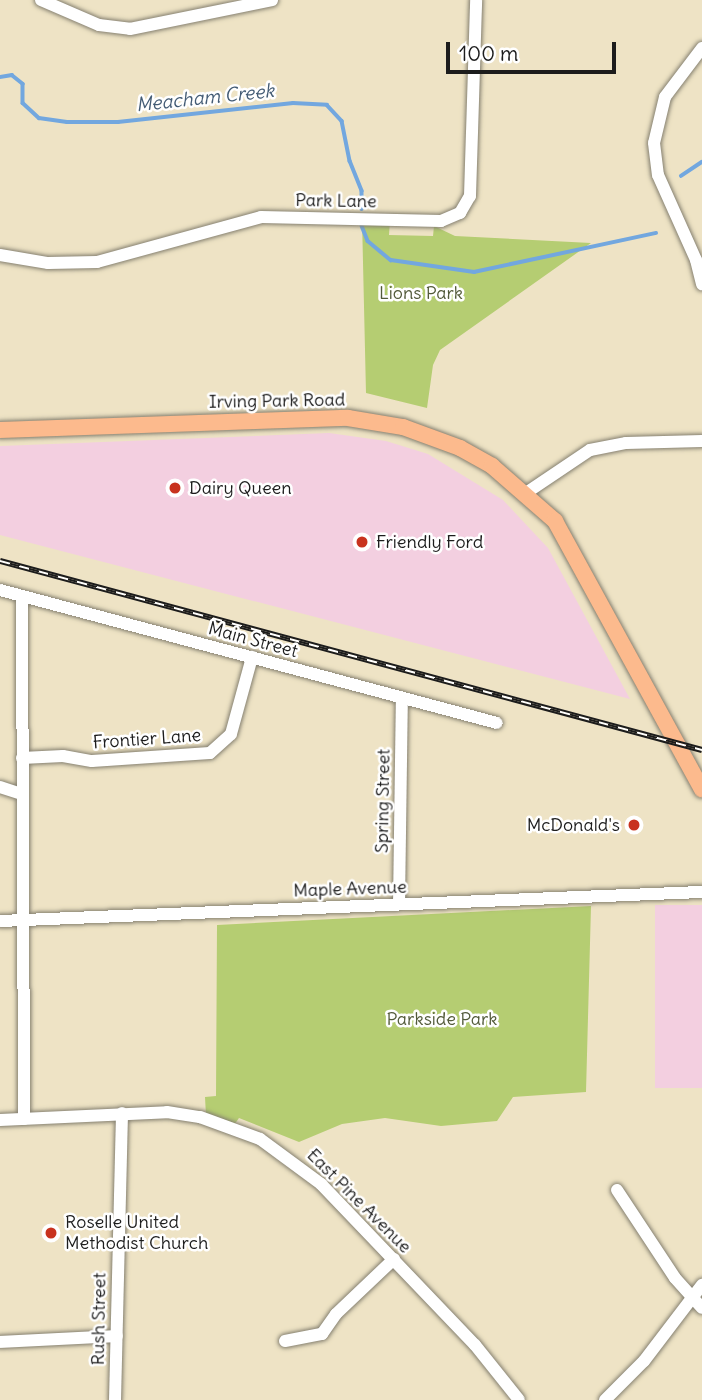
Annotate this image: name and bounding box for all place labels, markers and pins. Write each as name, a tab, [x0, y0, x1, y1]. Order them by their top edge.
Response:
place label: Dairy Queen	[189, 477, 292, 499]
marker: Dairy Queen	[167, 480, 183, 496]
place label: Friendly Ford	[376, 531, 483, 553]
marker: Friendly Ford	[354, 534, 370, 550]
place label: McDonald's	[527, 814, 620, 836]
marker: McDonald's	[626, 817, 642, 833]
place label: Roselle United Methodist Church	[65, 1212, 208, 1254]
marker: Roselle United Methodist Church	[43, 1225, 59, 1241]

